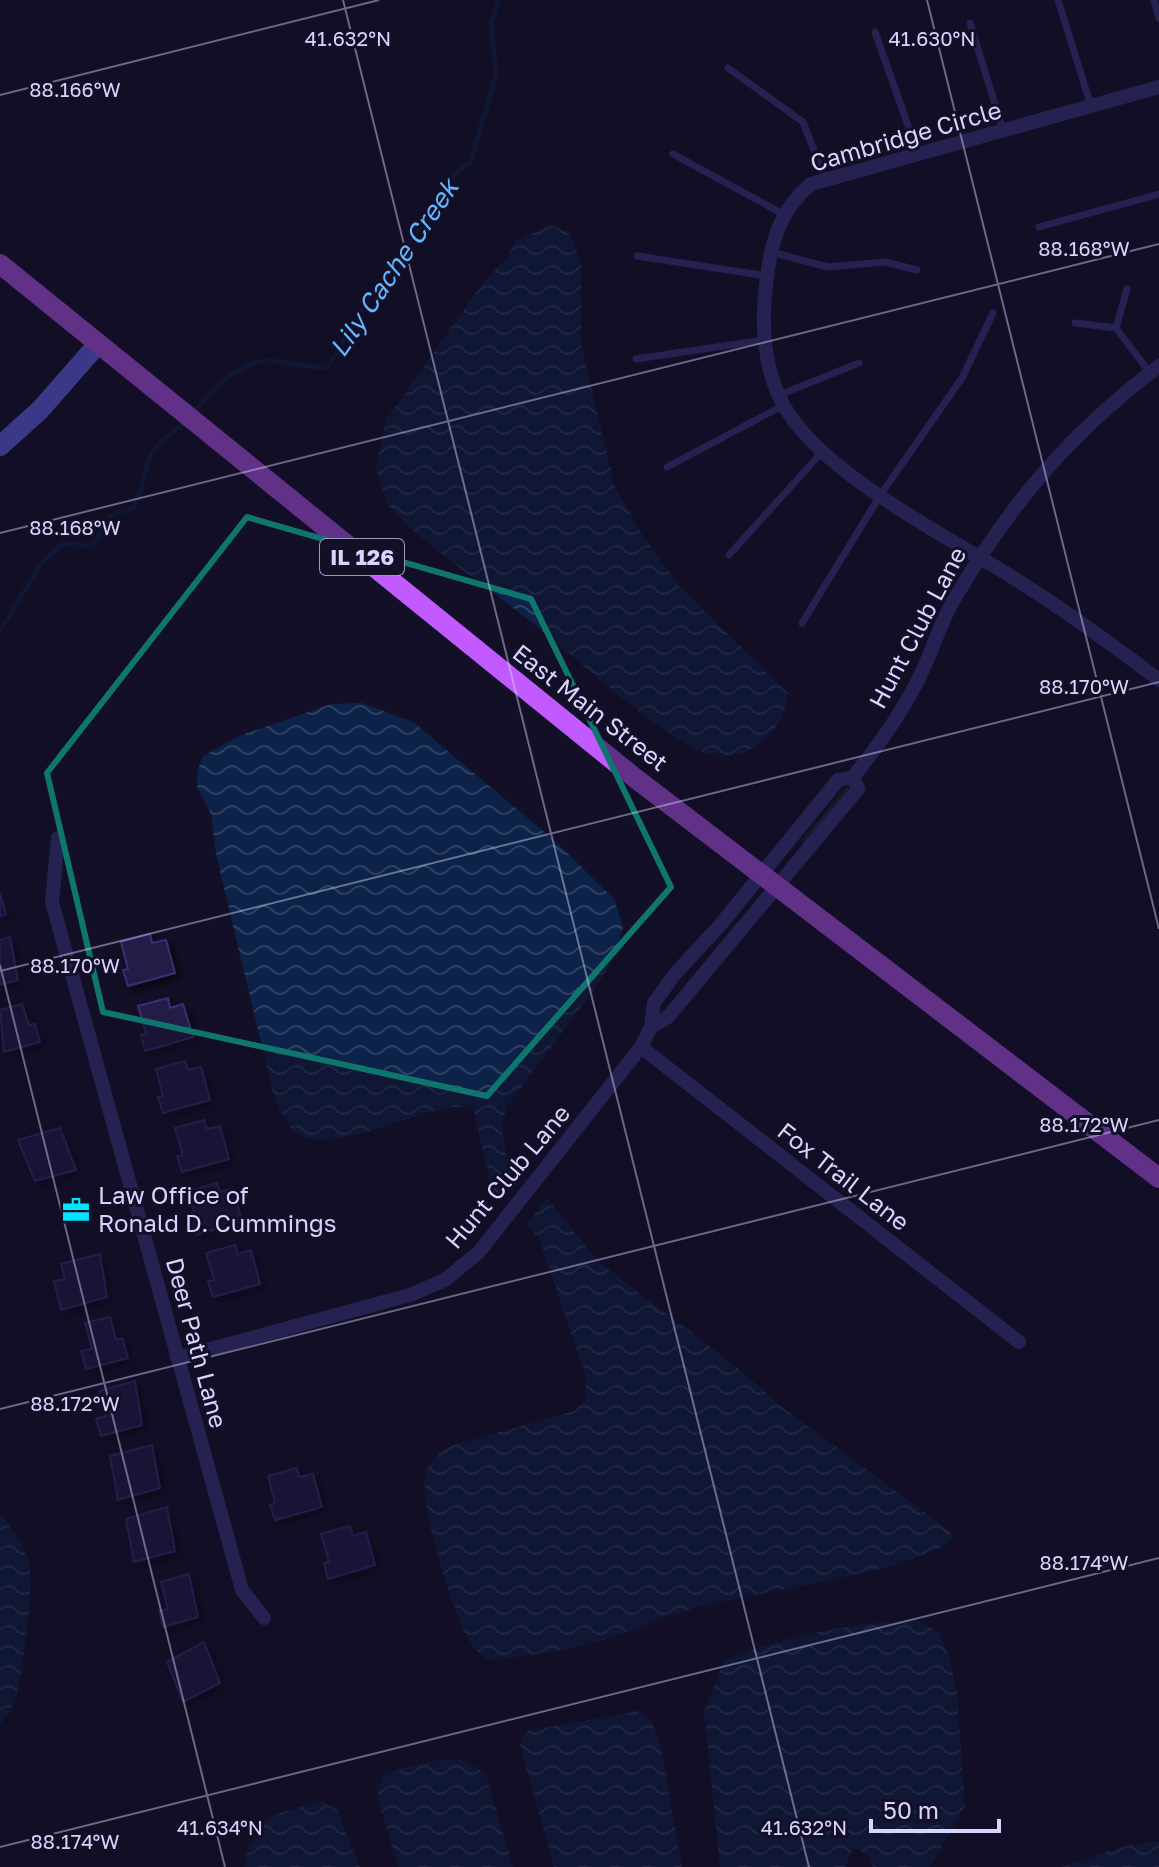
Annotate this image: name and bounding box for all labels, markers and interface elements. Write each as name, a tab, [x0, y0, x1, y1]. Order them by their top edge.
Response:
text: 41.632°N	[305, 26, 391, 50]
text: 41.630°N	[888, 26, 976, 50]
text: 88.166°W	[29, 77, 121, 101]
street label: Cambridge Circle	[807, 94, 1004, 177]
water label: Lily Cache Creek	[323, 171, 466, 362]
text: 88.168°W	[1038, 236, 1130, 260]
text: 88.168°W	[29, 515, 121, 539]
road number: IL 126	[320, 539, 404, 575]
street label: Hunt Club Lane	[862, 542, 971, 713]
street label: East Main Street	[508, 637, 674, 776]
text: 88.170°W	[1039, 674, 1129, 698]
text: 88.170°W	[30, 953, 120, 977]
street label: Hunt Club Lane	[438, 1098, 575, 1254]
text: 88.172°W	[1039, 1112, 1129, 1136]
street label: Fox Trail Lane	[772, 1115, 915, 1236]
place label: Law Office of Ronald D. Cummings	[98, 1180, 337, 1237]
office icon: Law Office of Ronald D. Cummings	[61, 1195, 91, 1225]
street label: Deer Path Lane	[161, 1254, 234, 1431]
text: 88.172°W	[30, 1391, 120, 1415]
text: 88.174°W	[1040, 1550, 1128, 1574]
scale bar	[871, 1783, 999, 1833]
text: 50 m	[883, 1795, 939, 1824]
text: 41.634°N	[177, 1815, 263, 1839]
text: 41.632°N	[761, 1815, 847, 1839]
text: 88.174°W	[31, 1829, 119, 1853]

